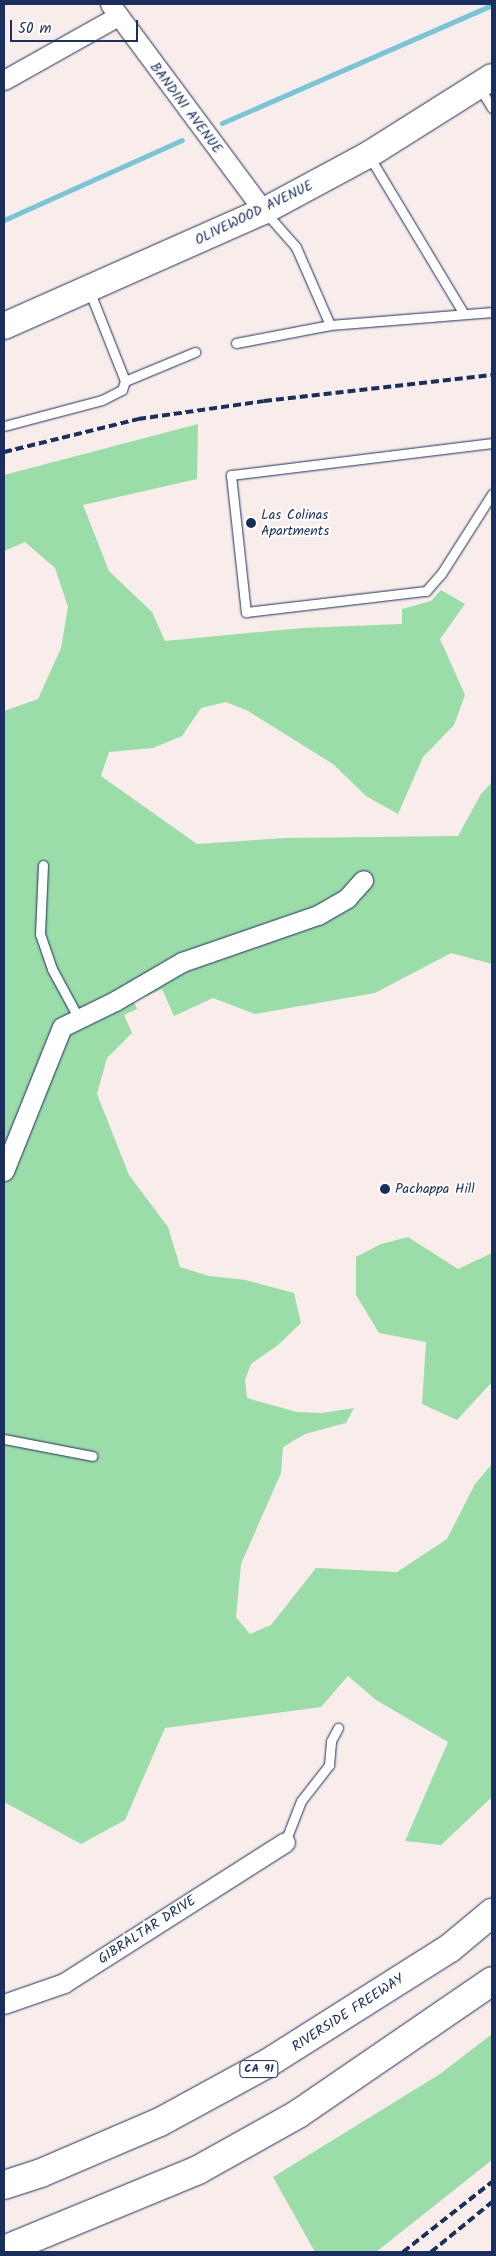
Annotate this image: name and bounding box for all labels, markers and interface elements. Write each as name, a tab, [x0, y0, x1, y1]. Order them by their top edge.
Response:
scale bar	[12, 10, 140, 42]
text: 50 m	[18, 17, 52, 41]
street label: BANDINI AVENUE	[146, 59, 226, 157]
street label: OLIVEWOOD AVENUE	[192, 177, 316, 249]
place label: Las Colinas Apartments	[261, 507, 329, 540]
marker: Las Colinas Apartments	[245, 517, 257, 529]
place label: Pachappa Hill	[395, 1181, 475, 1197]
marker: Pachappa Hill	[379, 1183, 391, 1195]
street label: GIBRALTAR DRIVE	[95, 1892, 199, 1968]
street label: RIVERSIDE FREEWAY	[289, 1970, 407, 2056]
road number: CA 91	[239, 2060, 279, 2078]

